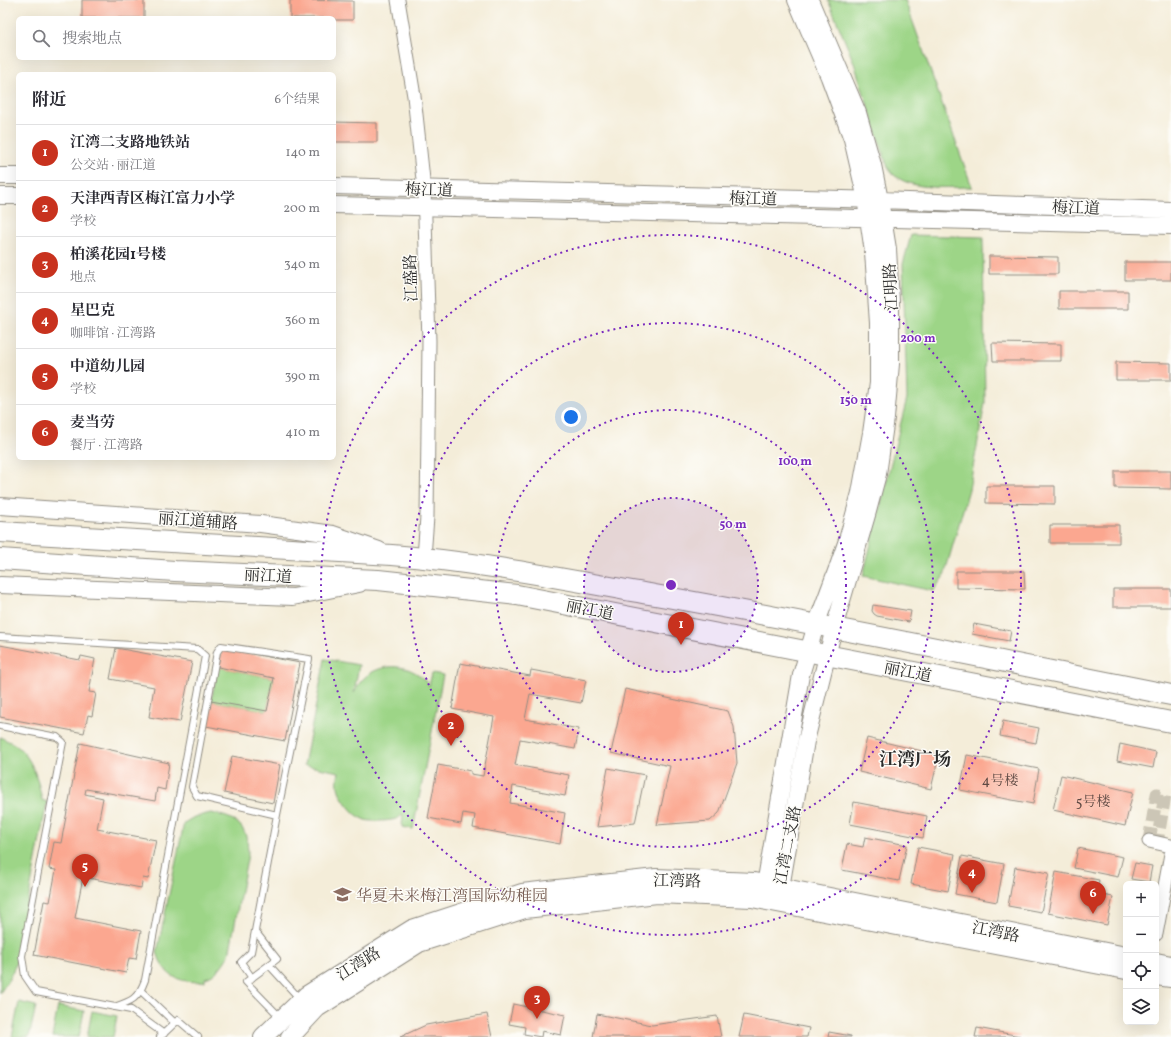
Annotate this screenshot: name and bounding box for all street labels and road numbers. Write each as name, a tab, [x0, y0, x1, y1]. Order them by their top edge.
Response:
street label: 梅江道	[405, 179, 453, 203]
street label: 梅江道	[729, 189, 777, 211]
street label: 梅江道	[1052, 197, 1100, 221]
street label: 江盛路	[400, 254, 424, 302]
street label: 江明路	[880, 262, 904, 311]
street label: 丽江道辅路	[157, 508, 239, 536]
street label: 丽江道	[243, 565, 292, 589]
street label: 丽江道	[564, 596, 615, 626]
street label: 丽江道	[882, 658, 933, 688]
street label: 江湾二支路	[771, 804, 807, 887]
street label: 江湾路	[653, 871, 701, 893]
street label: 江湾路	[970, 918, 1021, 948]
street label: 江湾路	[333, 943, 385, 987]

